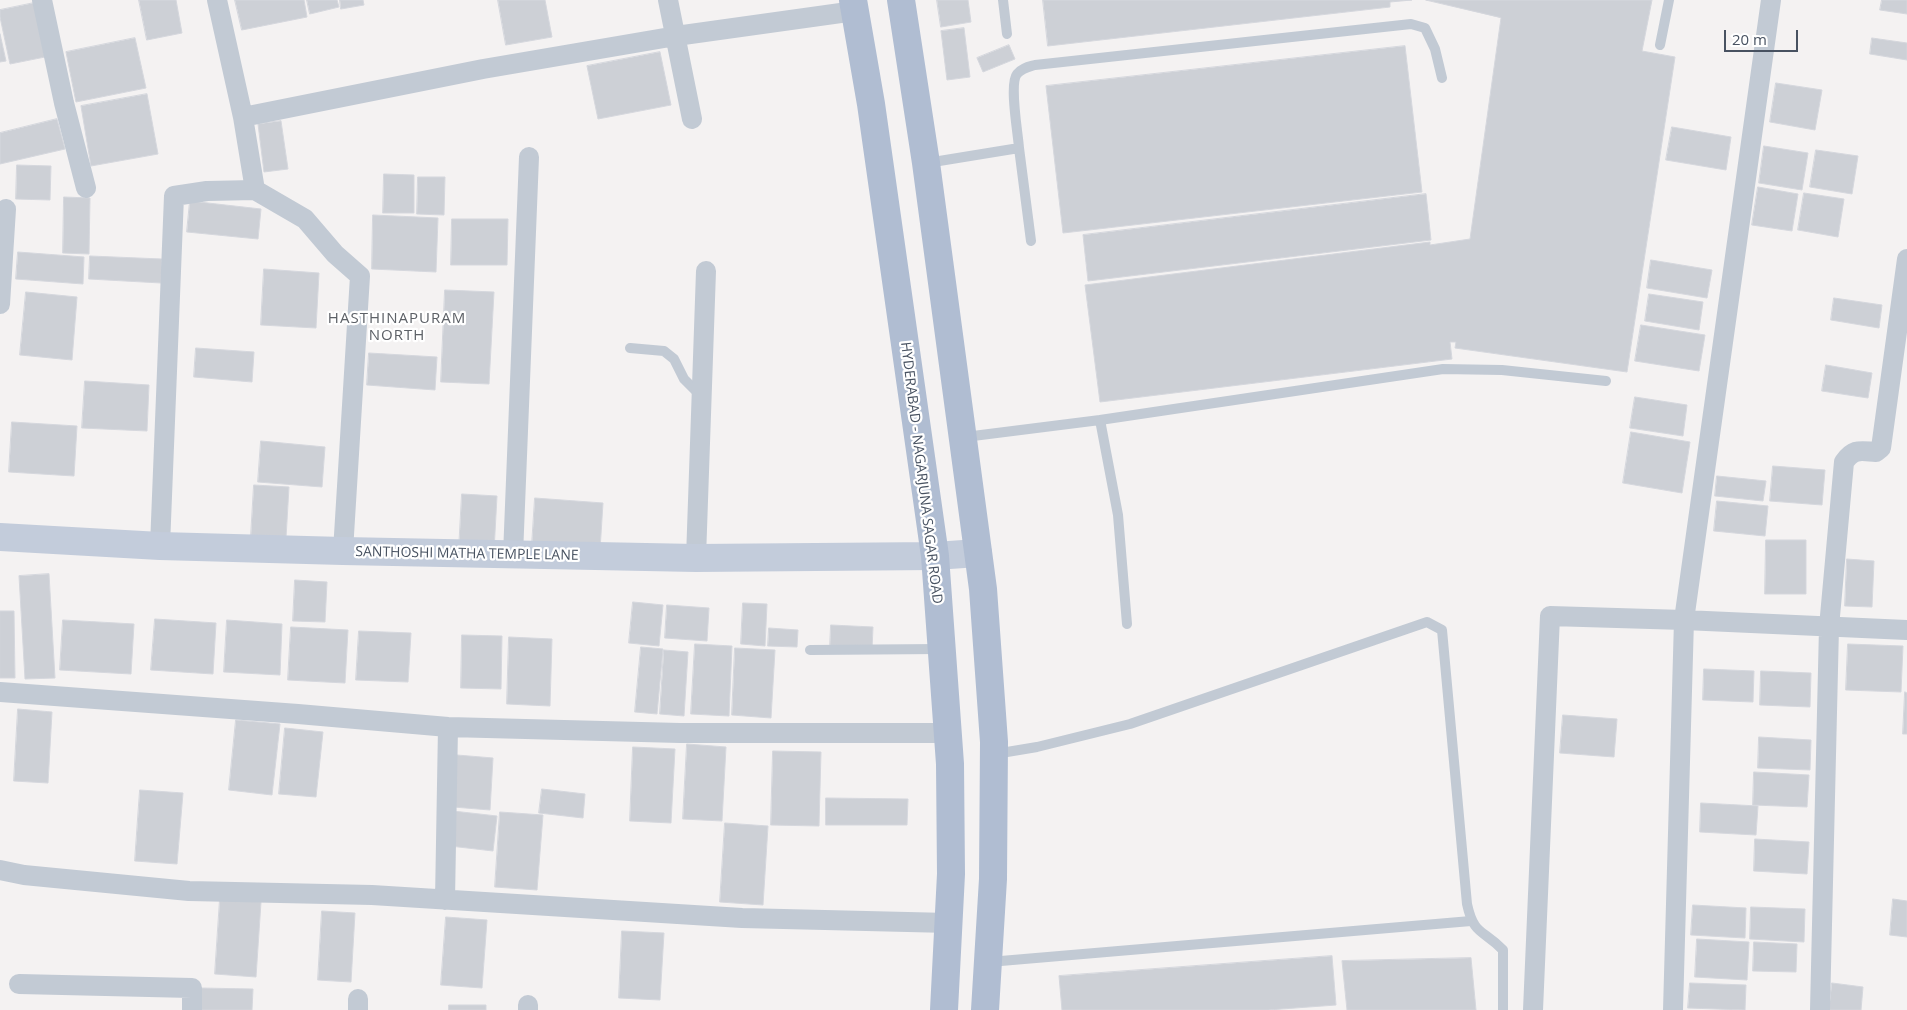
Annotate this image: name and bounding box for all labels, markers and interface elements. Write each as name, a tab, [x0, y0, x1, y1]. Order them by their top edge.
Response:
scale bar	[1727, 20, 1801, 52]
text: 20 m	[1732, 29, 1767, 49]
district label: HASTHINAPURAM NORTH	[326, 310, 468, 345]
street label: HYDERABAD - NAGARJUNA SAGAR ROAD	[897, 341, 945, 605]
street label: SANTHOSHI MATHA TEMPLE LANE	[355, 544, 579, 564]

